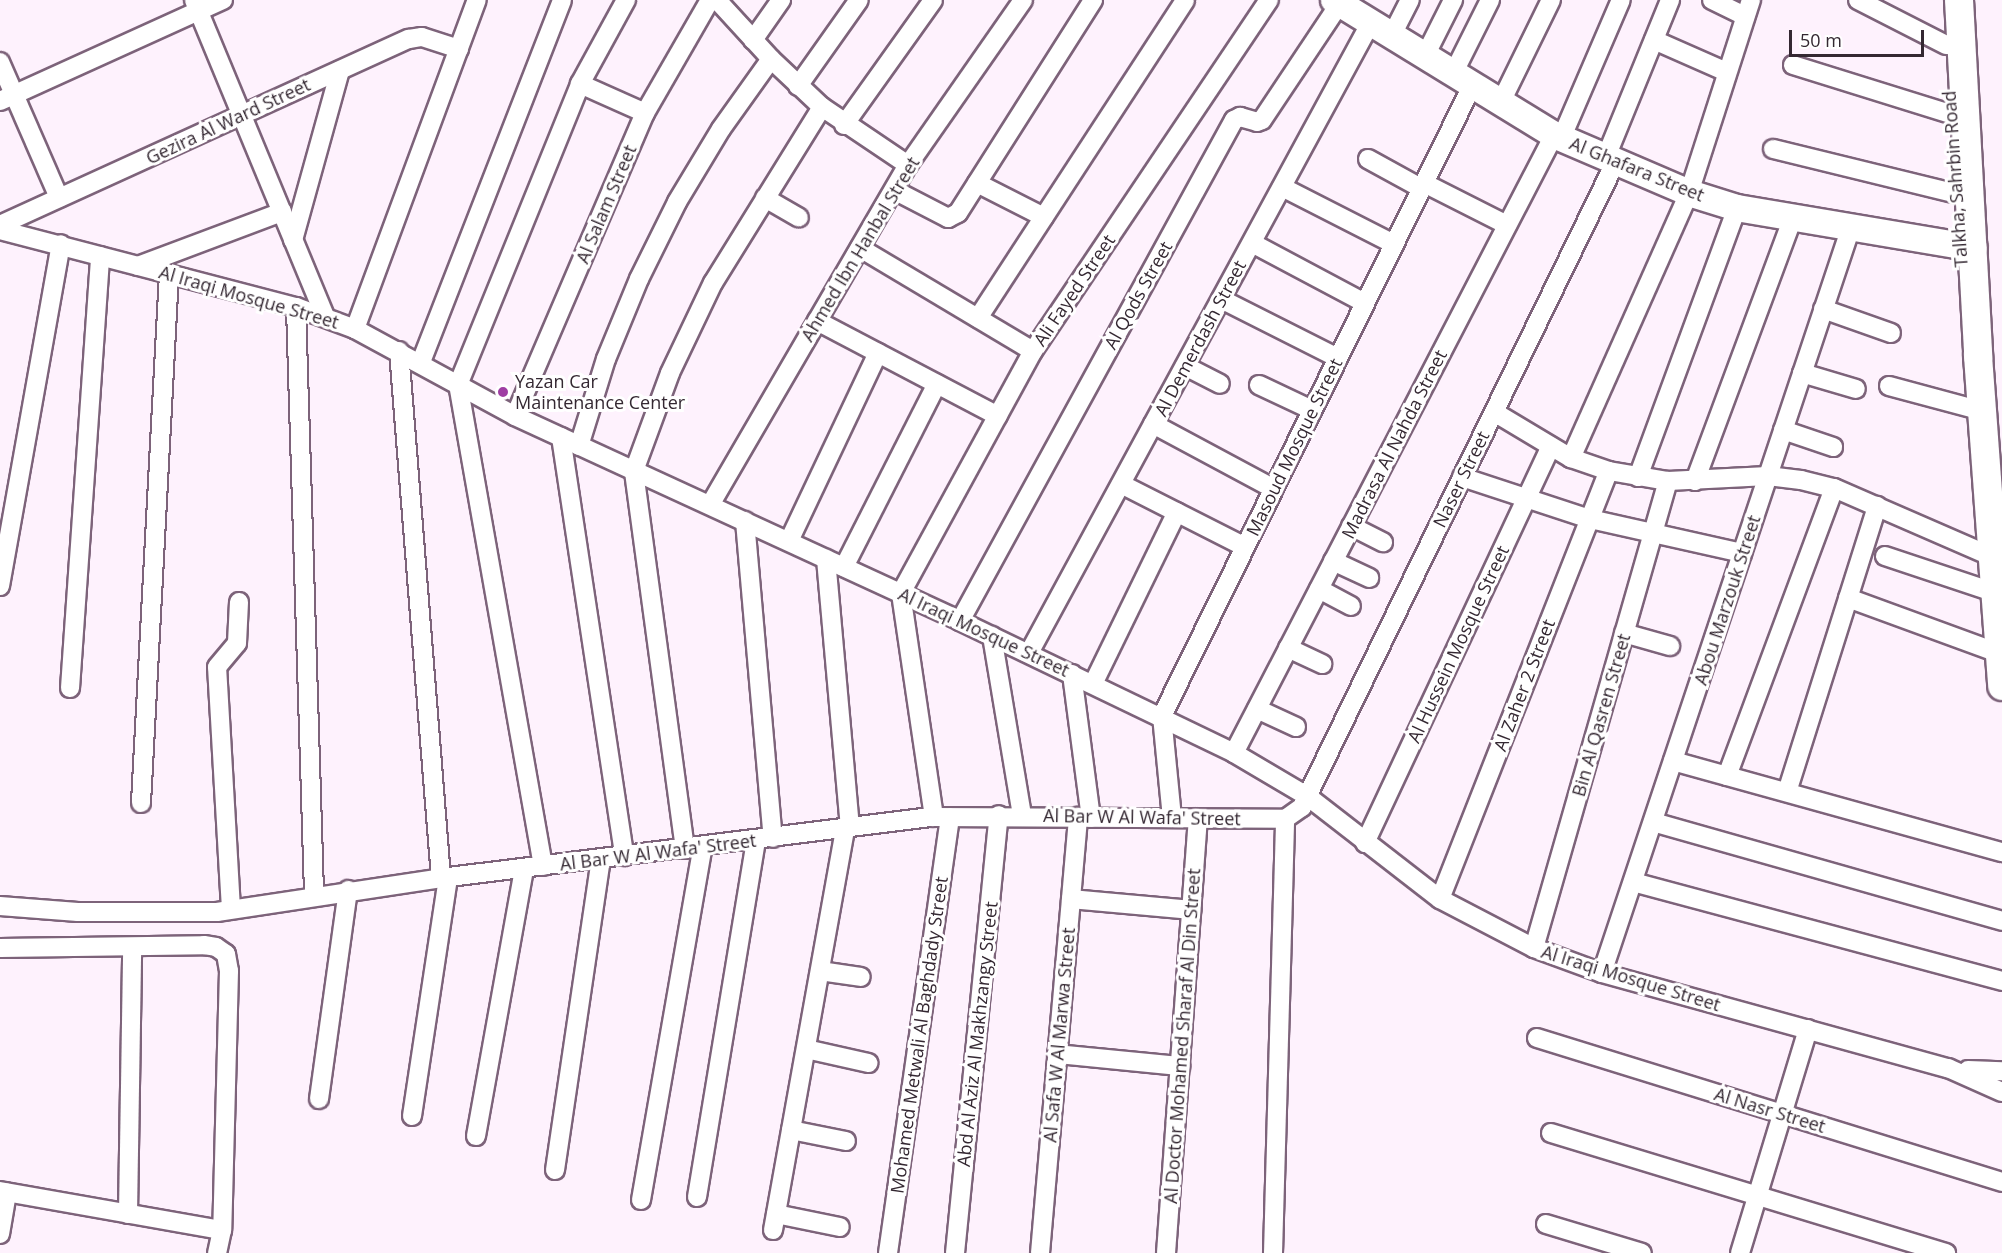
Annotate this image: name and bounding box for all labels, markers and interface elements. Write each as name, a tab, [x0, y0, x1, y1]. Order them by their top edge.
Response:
scale bar	[1792, 18, 1927, 56]
text: 50 m	[1800, 28, 1842, 52]
street label: Gezira Al Ward Street	[142, 73, 314, 169]
street label: Talkha, Sahrbin Road	[1938, 90, 1972, 268]
street label: Al Ghafara Street	[1567, 132, 1707, 206]
street label: Al Salam Street	[571, 141, 641, 267]
street label: Ahmed Ibn Hanbal Street	[796, 153, 924, 345]
street label: Ali Fayed Street	[1029, 230, 1119, 350]
street label: Al Qods Street	[1099, 237, 1177, 353]
street label: Al Demerdash Street	[1150, 256, 1250, 420]
street label: Al Iraqi Mosque Street	[157, 261, 341, 333]
street label: Madrasa Al Nahda Street	[1337, 346, 1451, 542]
street label: Masoud Mosque Street	[1242, 355, 1346, 539]
place label: Yazan Car Maintenance Center	[515, 371, 685, 413]
marker: Yazan Car Maintenance Center	[496, 385, 510, 399]
street label: Naser Street	[1428, 427, 1494, 531]
street label: Abou Marzouk Street	[1689, 512, 1765, 688]
street label: Al Hussein Mosque Street	[1403, 542, 1513, 746]
street label: Al Iraqi Mosque Street	[895, 583, 1073, 681]
street label: Al Zaher 2 Street	[1489, 616, 1559, 754]
street label: Bin Al Qasren Street	[1567, 631, 1635, 799]
street label: Al Bar W Al Wafa' Street	[1043, 804, 1241, 830]
street label: Al Bar W Al Wafa' Street	[559, 829, 757, 875]
street label: Al Doctor Mohamed Sharaf Al Din Street	[1160, 868, 1204, 1204]
street label: Mohamed Metwali Al Baghdady Street	[886, 875, 952, 1195]
street label: Abd Al Aziz Al Makhzangy Street	[952, 900, 1002, 1168]
street label: Al Safa W Al Marwa Street	[1039, 927, 1079, 1143]
street label: Al Iraqi Mosque Street	[1539, 940, 1723, 1016]
street label: Al Nasr Street	[1712, 1083, 1828, 1137]

